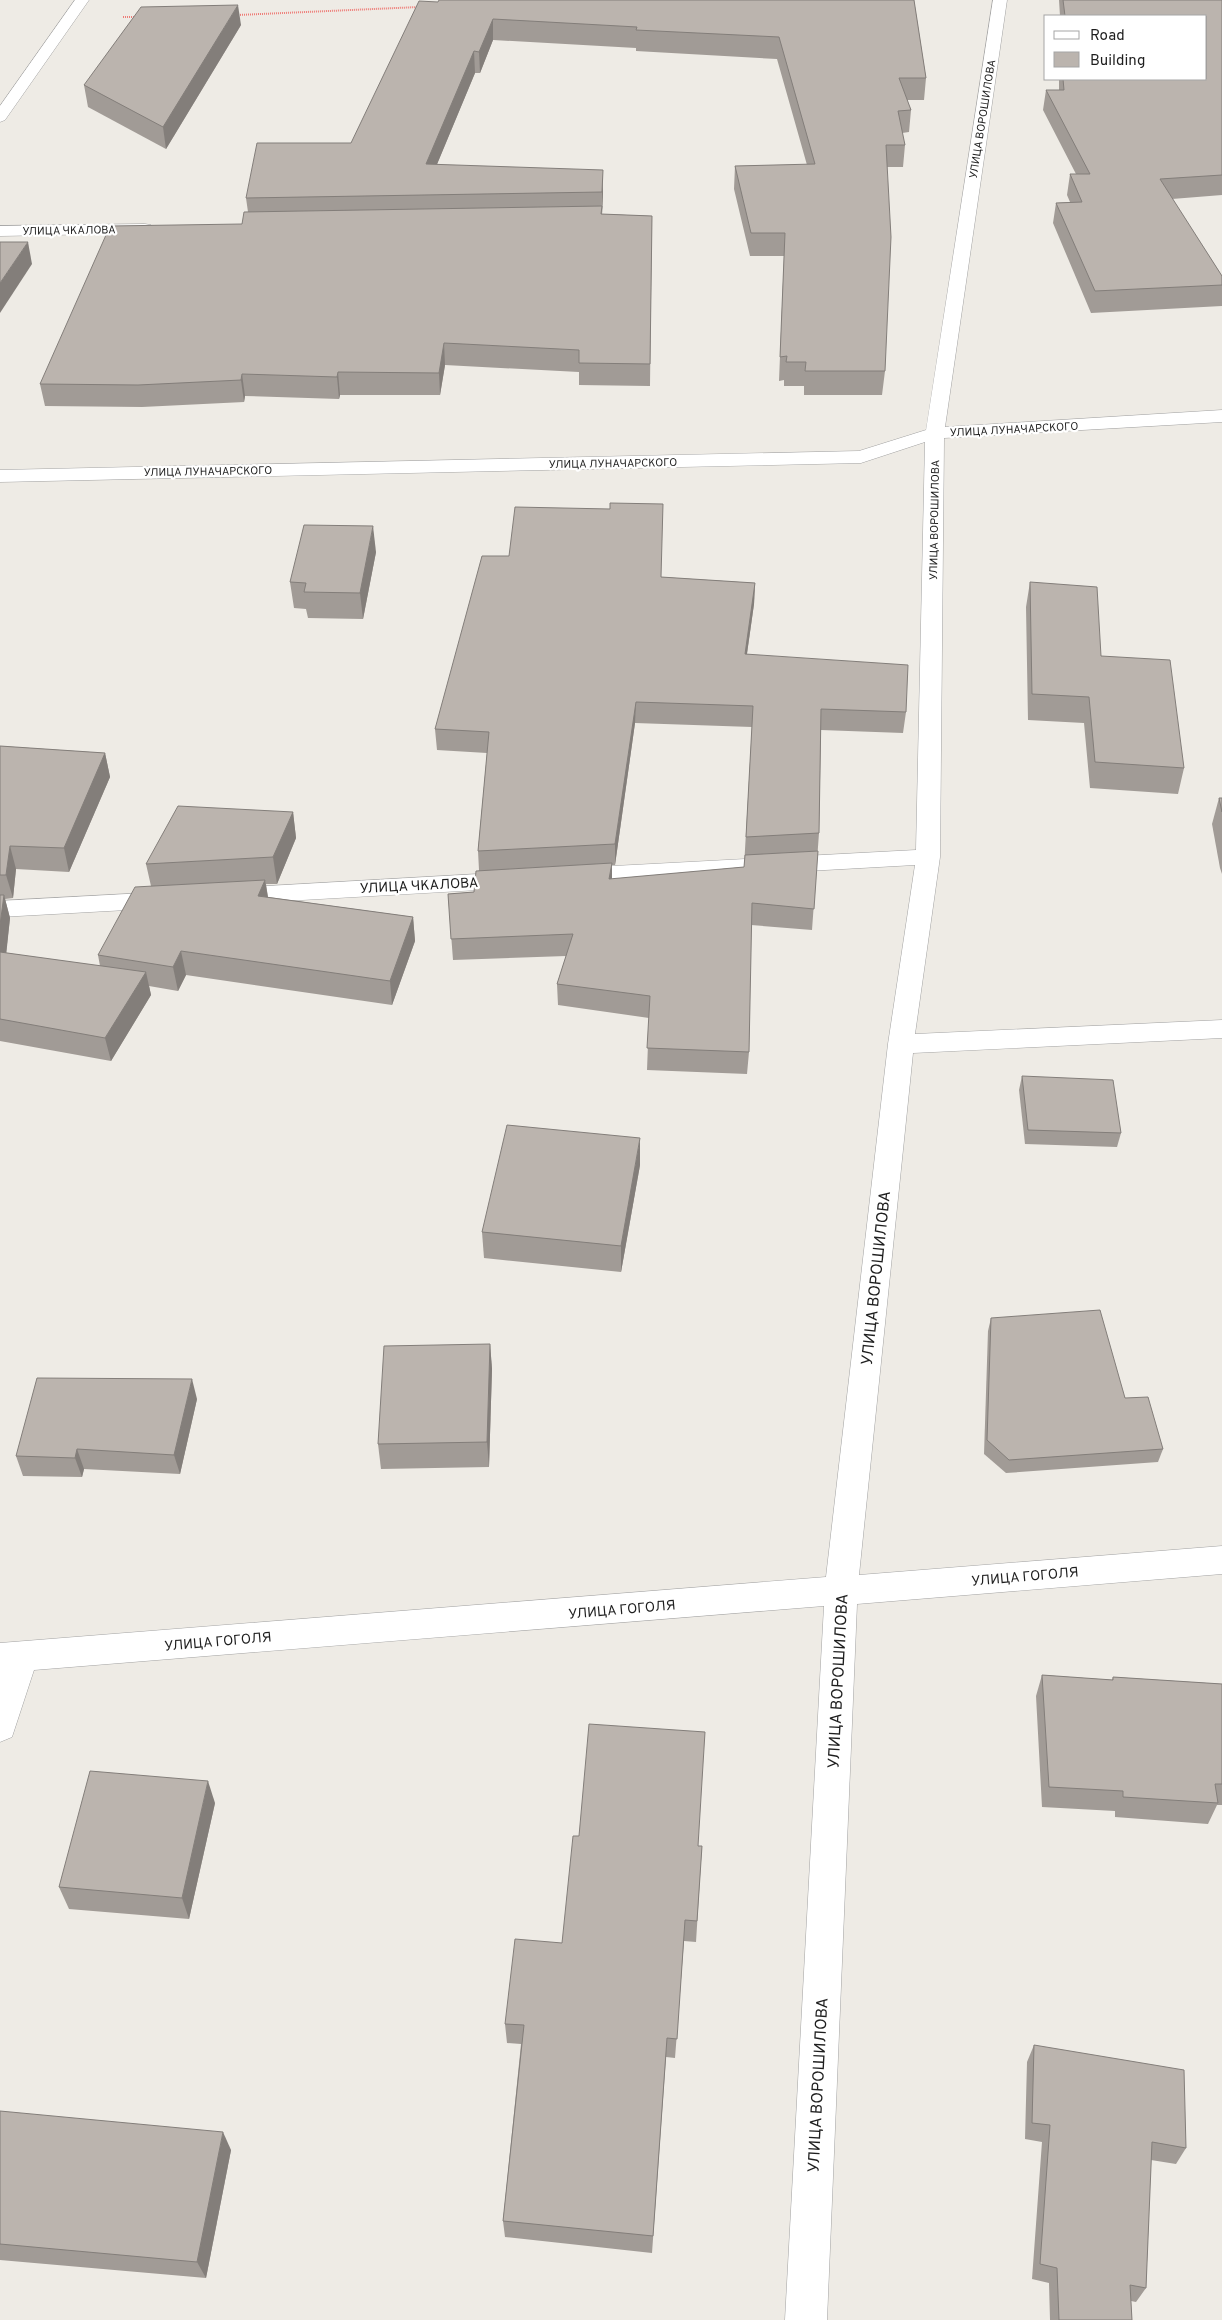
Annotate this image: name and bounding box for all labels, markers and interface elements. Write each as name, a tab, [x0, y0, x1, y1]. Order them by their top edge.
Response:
legend	[1044, 15, 1207, 80]
text: Road	[1090, 27, 1125, 46]
text: Building	[1090, 52, 1145, 71]
street label: УЛИЦА ВОРОШИЛОВА	[967, 59, 999, 180]
street label: УЛИЦА ЧКАЛОВА	[22, 223, 116, 239]
street label: УЛИЦА ЛУНАЧАРСКОГО	[950, 420, 1079, 440]
street label: УЛИЦА ЛУНАЧАРСКОГО	[549, 456, 677, 472]
street label: УЛИЦА ВОРОШИЛОВА	[927, 460, 943, 580]
street label: УЛИЦА ЛУНАЧАРСКОГО	[144, 464, 272, 480]
street label: УЛИЦА ЧКАЛОВА	[359, 875, 479, 898]
street label: УЛИЦА ВОРОШИЛОВА	[858, 1190, 896, 1366]
street label: УЛИЦА ГОГОЛЯ	[971, 1564, 1080, 1591]
street label: УЛИЦА ВОРОШИЛОВА	[824, 1593, 854, 1769]
street label: УЛИЦА ГОГОЛЯ	[568, 1597, 677, 1624]
street label: УЛИЦА ГОГОЛЯ	[164, 1629, 273, 1656]
street label: УЛИЦА ВОРОШИЛОВА	[804, 1997, 834, 2173]

